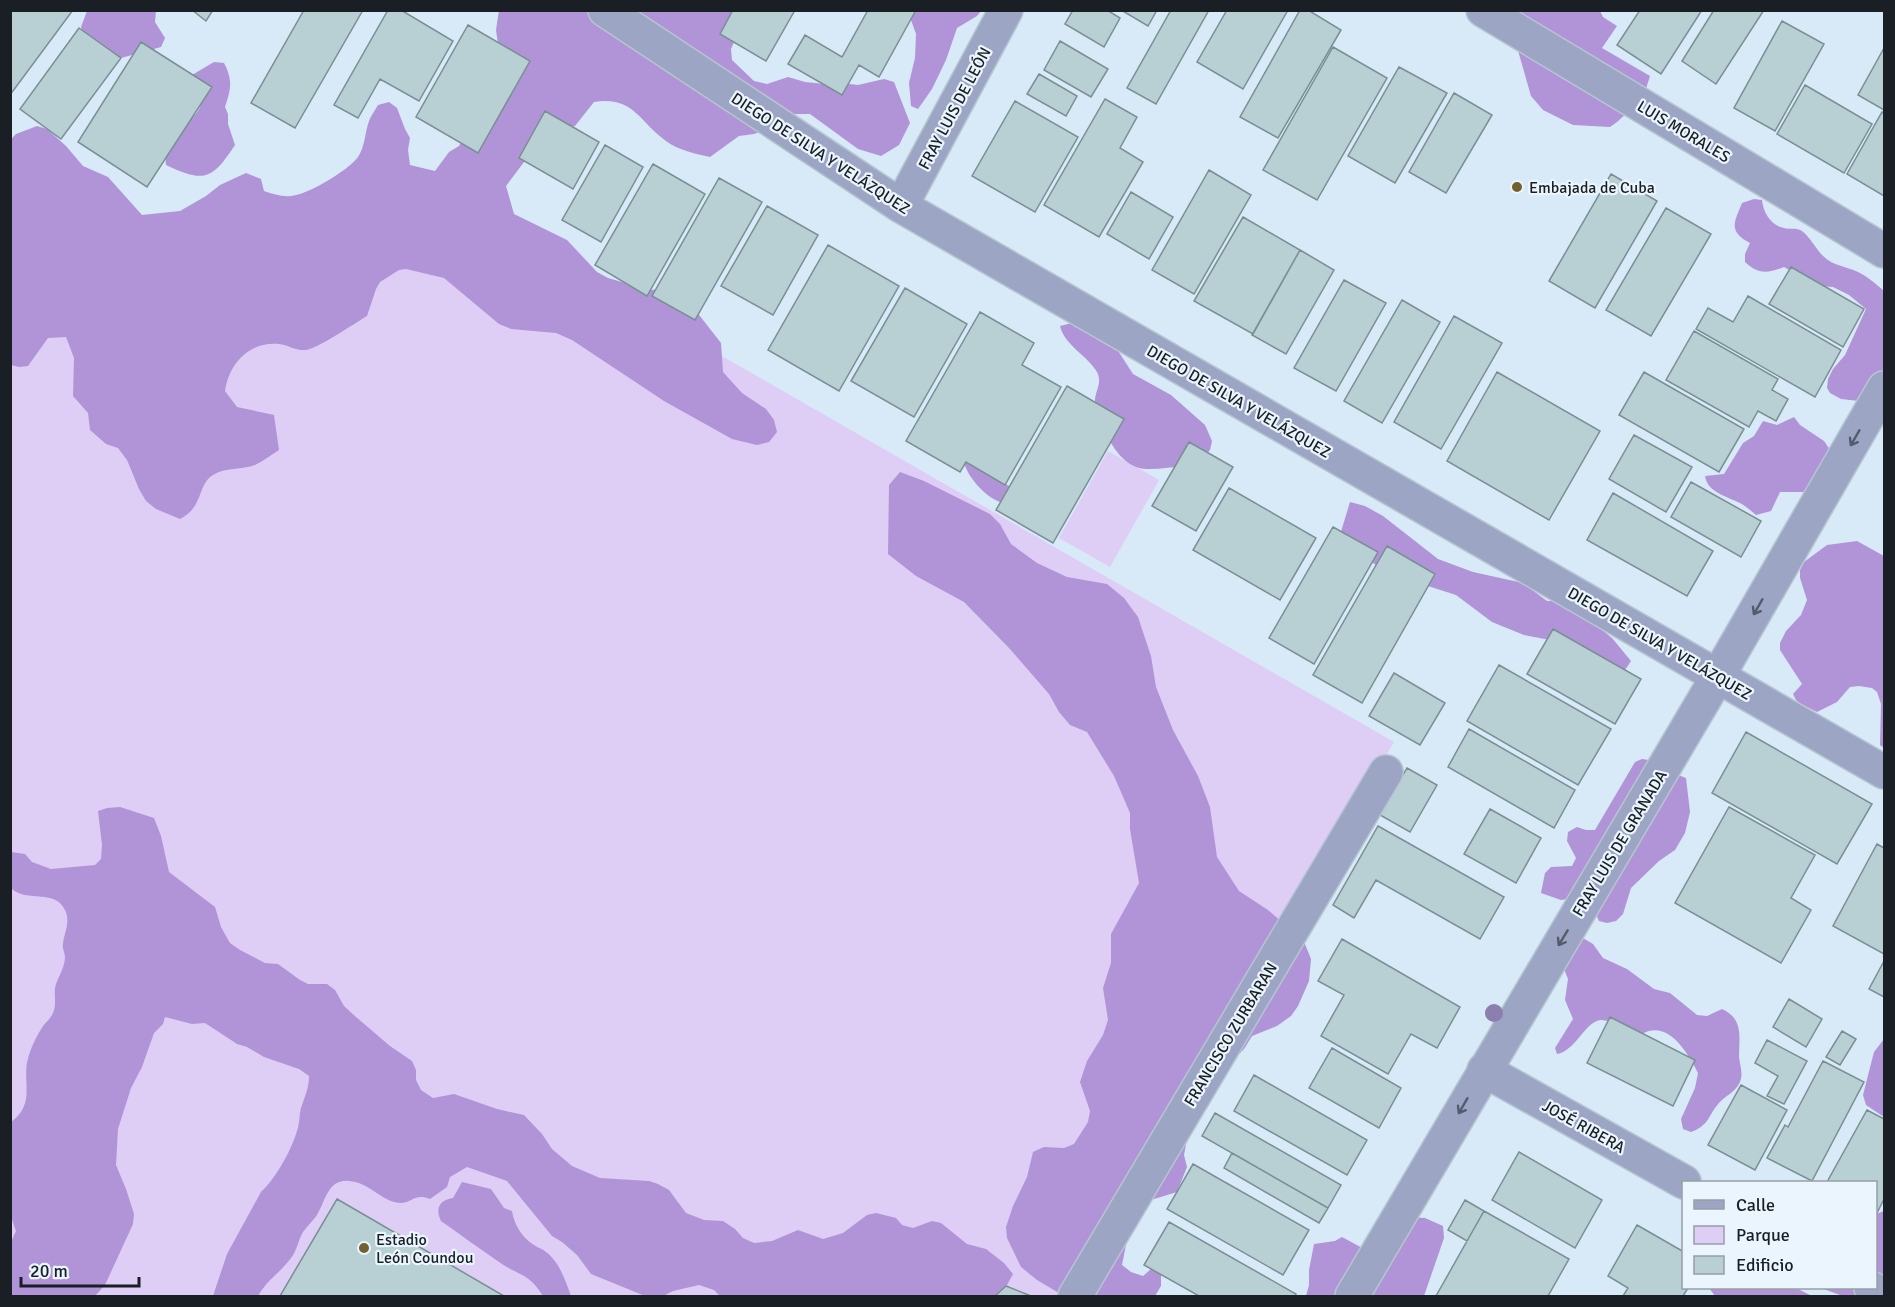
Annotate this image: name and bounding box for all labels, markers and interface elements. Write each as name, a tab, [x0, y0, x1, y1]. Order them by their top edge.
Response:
street label: FRAY LUIS DE LEÓN	[914, 44, 996, 173]
street label: DIEGO DE SILVA Y VELÁZQUEZ	[727, 89, 914, 219]
street label: LUIS MORALES	[1633, 96, 1734, 167]
place label: Embajada de Cuba	[1529, 178, 1655, 198]
marker: Embajada de Cuba	[1510, 180, 1524, 194]
street label: DIEGO DE SILVA Y VELÁZQUEZ	[1143, 341, 1334, 463]
one-way arrow	[1849, 429, 1861, 446]
street label: DIEGO DE SILVA Y VELÁZQUEZ	[1564, 583, 1755, 705]
one-way arrow	[1751, 598, 1763, 615]
street label: FRAY LUIS DE GRANADA	[1568, 766, 1672, 920]
one-way arrow	[1556, 929, 1568, 946]
street label: FRANCISCO ZURBARAN	[1180, 959, 1282, 1110]
street label: JOSÉ RIBERA	[1539, 1096, 1629, 1158]
one-way arrow	[1457, 1097, 1469, 1114]
legend	[1682, 1181, 1877, 1289]
text: Calle	[1736, 1194, 1775, 1216]
text: Parque	[1736, 1224, 1790, 1246]
place label: Estadio León Coundou	[376, 1230, 473, 1268]
marker: Estadio León Coundou	[357, 1241, 371, 1255]
scale bar	[21, 1250, 140, 1288]
text: Edificio	[1736, 1254, 1794, 1276]
text: 20 m	[30, 1260, 68, 1282]

